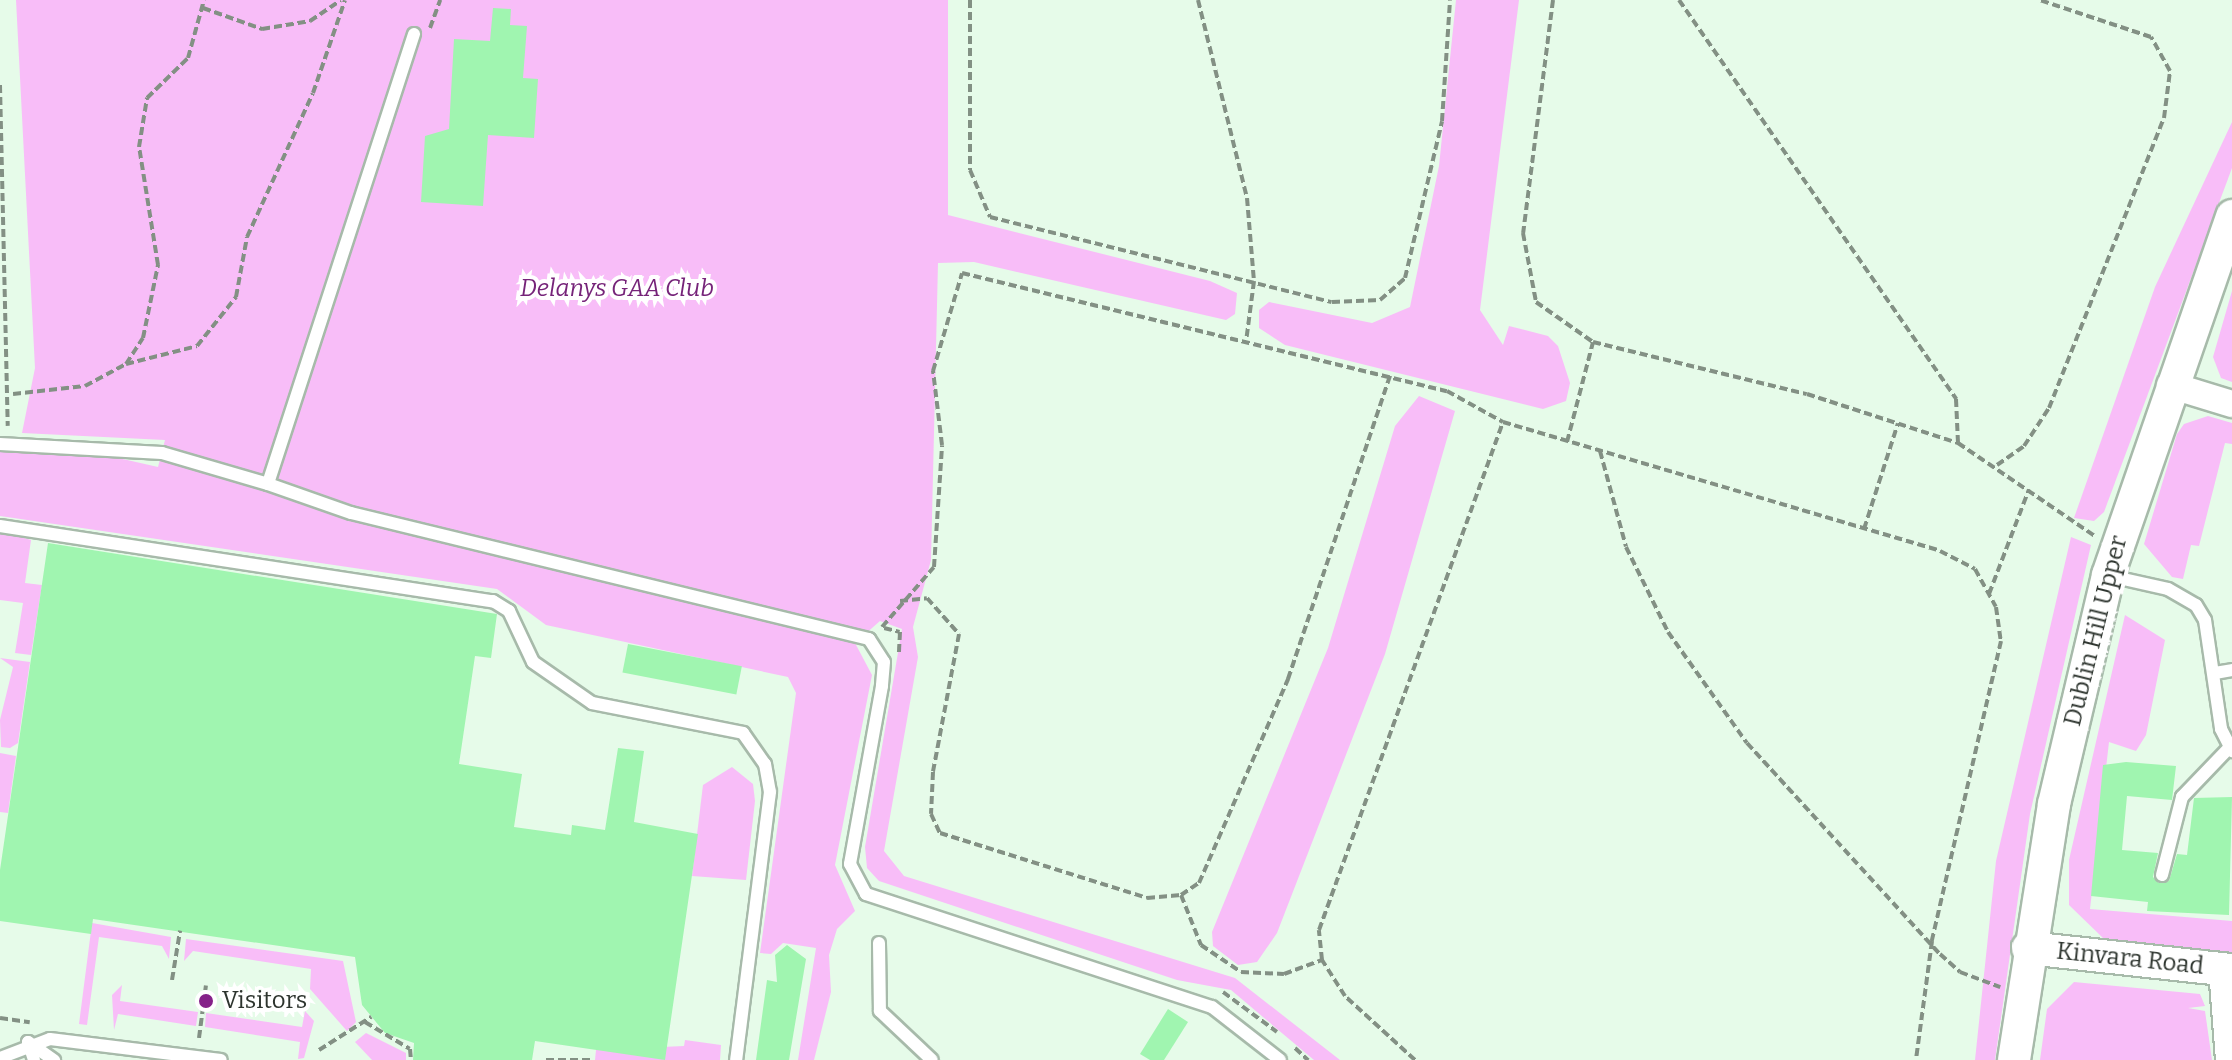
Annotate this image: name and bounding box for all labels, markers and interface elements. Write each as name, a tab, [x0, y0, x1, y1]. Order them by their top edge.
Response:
park label: Delanys GAA Club	[520, 275, 714, 303]
street label: Dublin Hill Upper	[2058, 533, 2134, 729]
street label: Kinvara Road	[2055, 937, 2205, 981]
place label: Visitors	[222, 987, 307, 1015]
marker: Visitors	[197, 992, 215, 1010]

